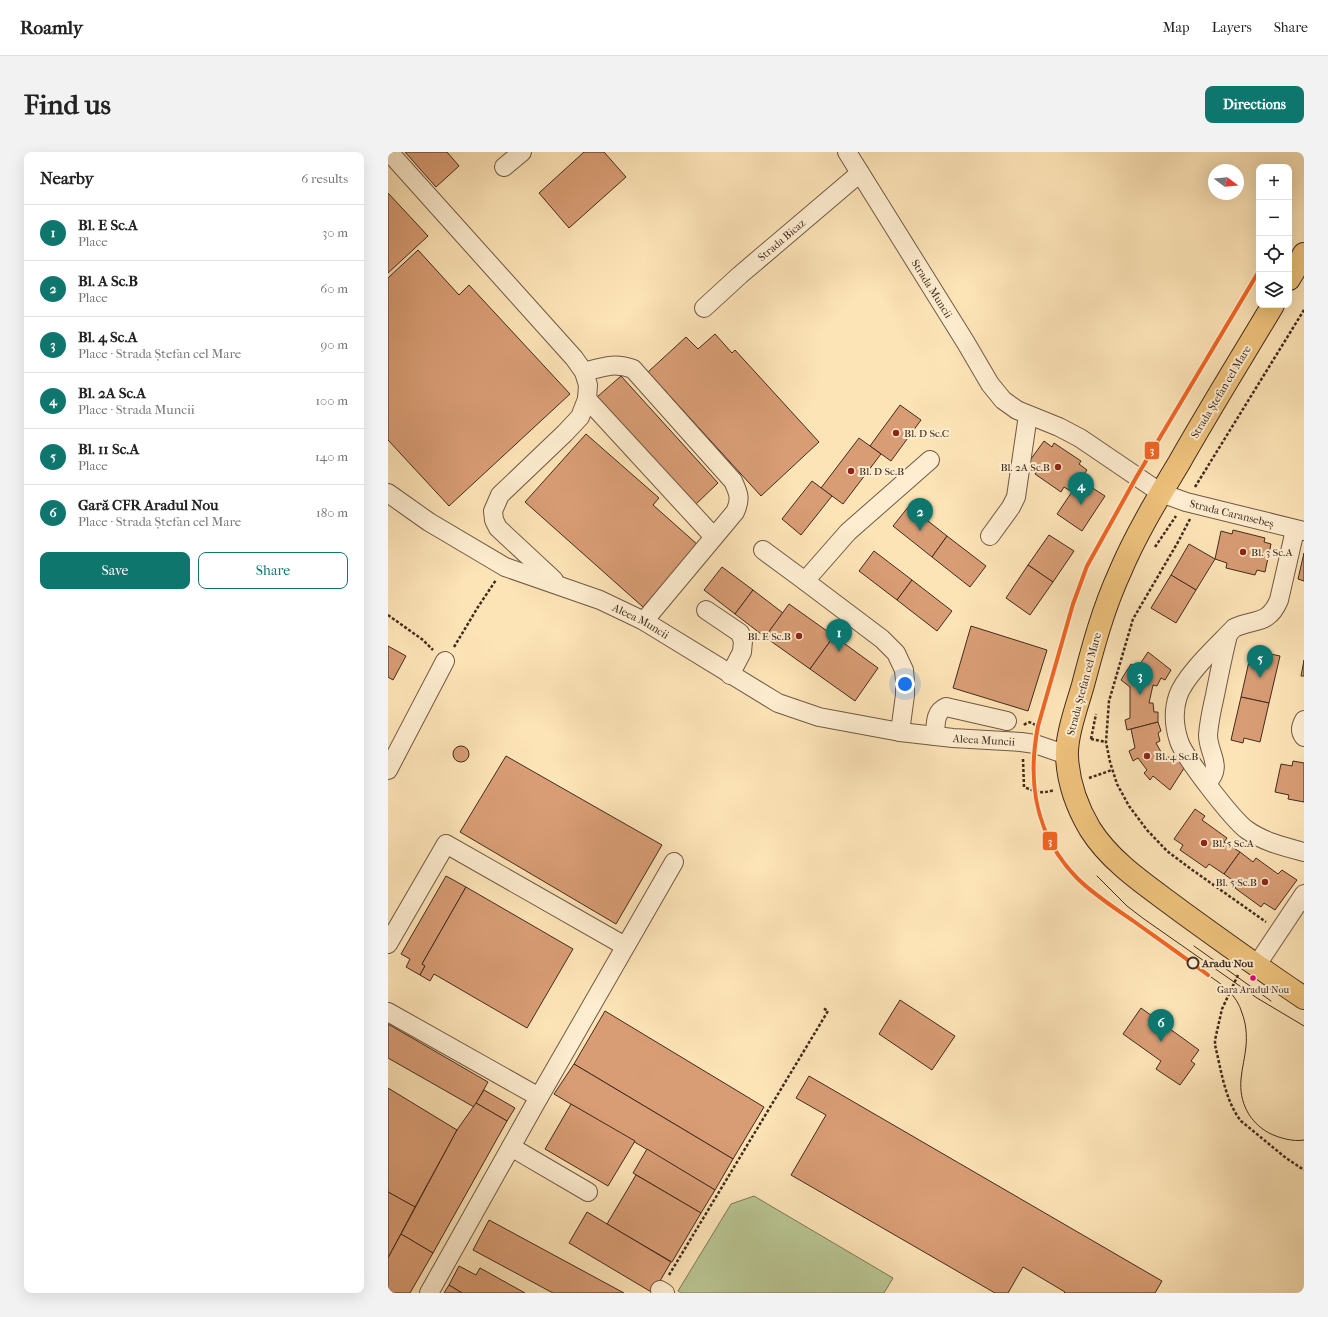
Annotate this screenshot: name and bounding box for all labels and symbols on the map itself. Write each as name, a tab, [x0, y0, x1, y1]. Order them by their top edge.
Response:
north arrow	[1208, 164, 1244, 200]
street label: Strada Bicaz	[755, 216, 808, 264]
street label: Strada Muncii	[909, 257, 956, 321]
street label: Strada Ștefan cel Mare	[1188, 343, 1254, 441]
place label: Bl. D Sc.C	[904, 427, 949, 440]
marker: Bl. D Sc.C	[891, 428, 901, 438]
line badge: 3	[1144, 441, 1160, 460]
text: 3	[1150, 444, 1155, 457]
place label: Bl. 2A Sc.B	[1000, 461, 1050, 474]
marker: Bl. 2A Sc.B	[1053, 462, 1063, 472]
place label: Bl. D Sc.B	[859, 465, 904, 478]
marker: Bl. D Sc.B	[846, 466, 856, 476]
pin: 4	[1068, 472, 1094, 505]
street label: Strada Caransebeș	[1188, 497, 1275, 530]
pin: 2	[907, 498, 933, 531]
place label: Bl. 3 Sc.A	[1251, 546, 1293, 559]
marker: Bl. 3 Sc.A	[1238, 547, 1248, 557]
street label: Aleea Muncii	[610, 600, 672, 642]
pin: 1	[826, 619, 852, 652]
place label: Bl. E Sc.B	[747, 630, 791, 643]
marker: Bl. E Sc.B	[794, 631, 804, 641]
street label: Strada Ștefan cel Mare	[1064, 631, 1104, 737]
pin: 5	[1247, 645, 1273, 678]
pin: 3	[1127, 662, 1153, 695]
your location	[895, 674, 915, 694]
street label: Aleea Muncii	[951, 731, 1016, 748]
place label: Bl. 4 Sc.B	[1155, 750, 1198, 763]
marker: Bl. 4 Sc.B	[1142, 751, 1152, 761]
line badge: 3	[1042, 831, 1058, 851]
text: 3	[1048, 835, 1053, 848]
place label: Bl. 5 Sc.A	[1212, 837, 1255, 850]
marker: Bl. 5 Sc.A	[1199, 838, 1209, 848]
place label: Bl. 5 Sc.B	[1215, 876, 1257, 889]
marker: Bl. 5 Sc.B	[1260, 877, 1270, 887]
marker: Aradu Nou	[1186, 956, 1200, 970]
place label: Aradu Nou	[1201, 957, 1254, 970]
marker: Gara Aradul Nou	[1248, 973, 1258, 983]
place label: Gara Aradul Nou	[1217, 984, 1289, 996]
pin: 6	[1148, 1009, 1174, 1042]

